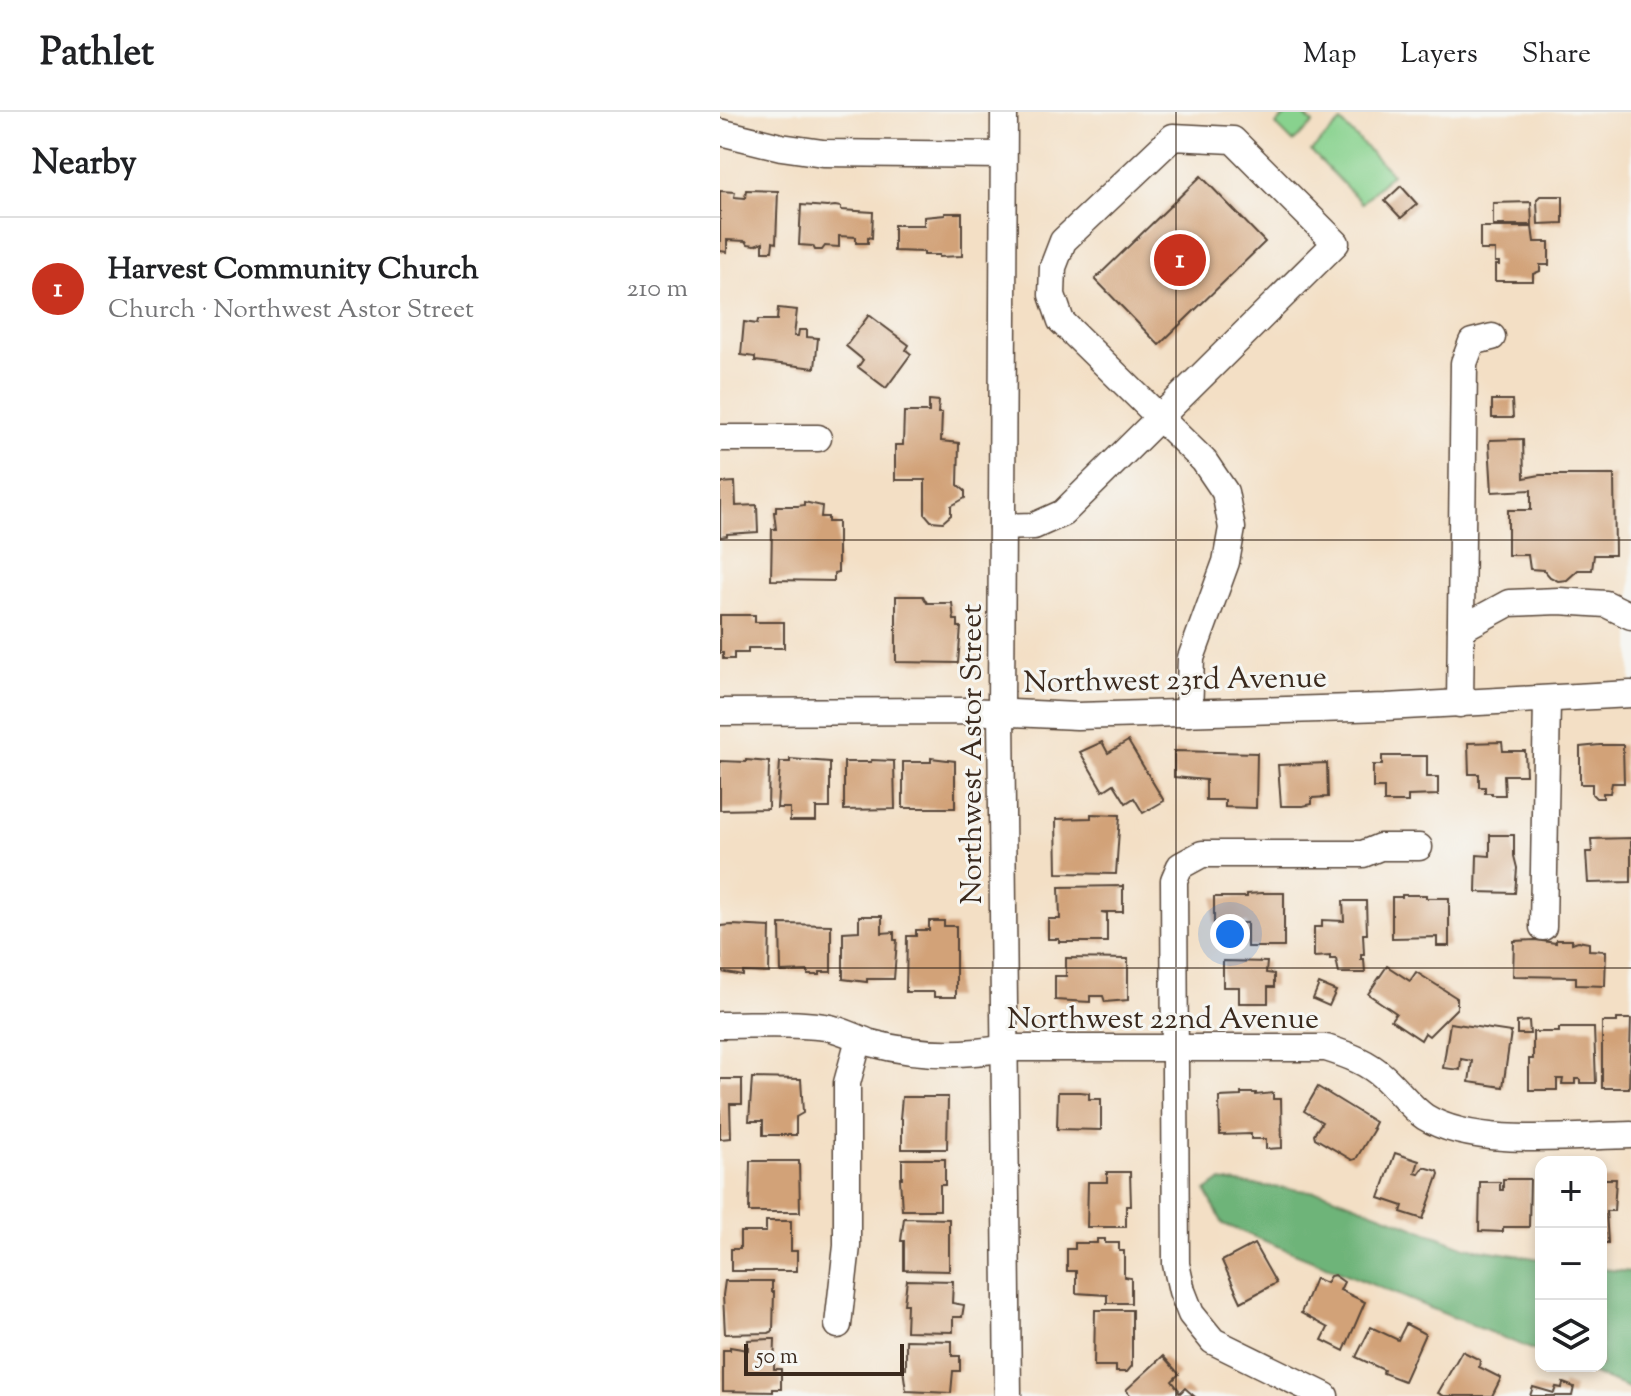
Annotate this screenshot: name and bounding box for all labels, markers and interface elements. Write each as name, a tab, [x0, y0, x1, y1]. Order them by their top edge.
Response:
text: Pathlet	[40, 28, 154, 82]
text: Map	[1303, 35, 1356, 75]
text: Layers	[1400, 35, 1478, 75]
text: Share	[1522, 35, 1591, 75]
text: Nearby	[32, 140, 137, 189]
pin: 1	[1154, 230, 1206, 290]
text: Harvest Community Church	[108, 249, 479, 292]
text: 1	[54, 271, 62, 308]
text: 210 m	[626, 271, 688, 308]
text: Church · Northwest Astor Street	[108, 292, 474, 329]
street label: Northwest Astor Street	[952, 604, 995, 904]
street label: Northwest 23rd Avenue	[1023, 657, 1327, 706]
your location	[1210, 914, 1250, 954]
street label: Northwest 22nd Avenue	[1007, 999, 1319, 1042]
map controls	[1535, 1156, 1607, 1372]
button: +	[1535, 1156, 1607, 1228]
button: −	[1535, 1228, 1607, 1300]
button: layers	[1535, 1300, 1607, 1372]
scale bar	[744, 1340, 904, 1376]
text: 50 m	[756, 1342, 798, 1374]

